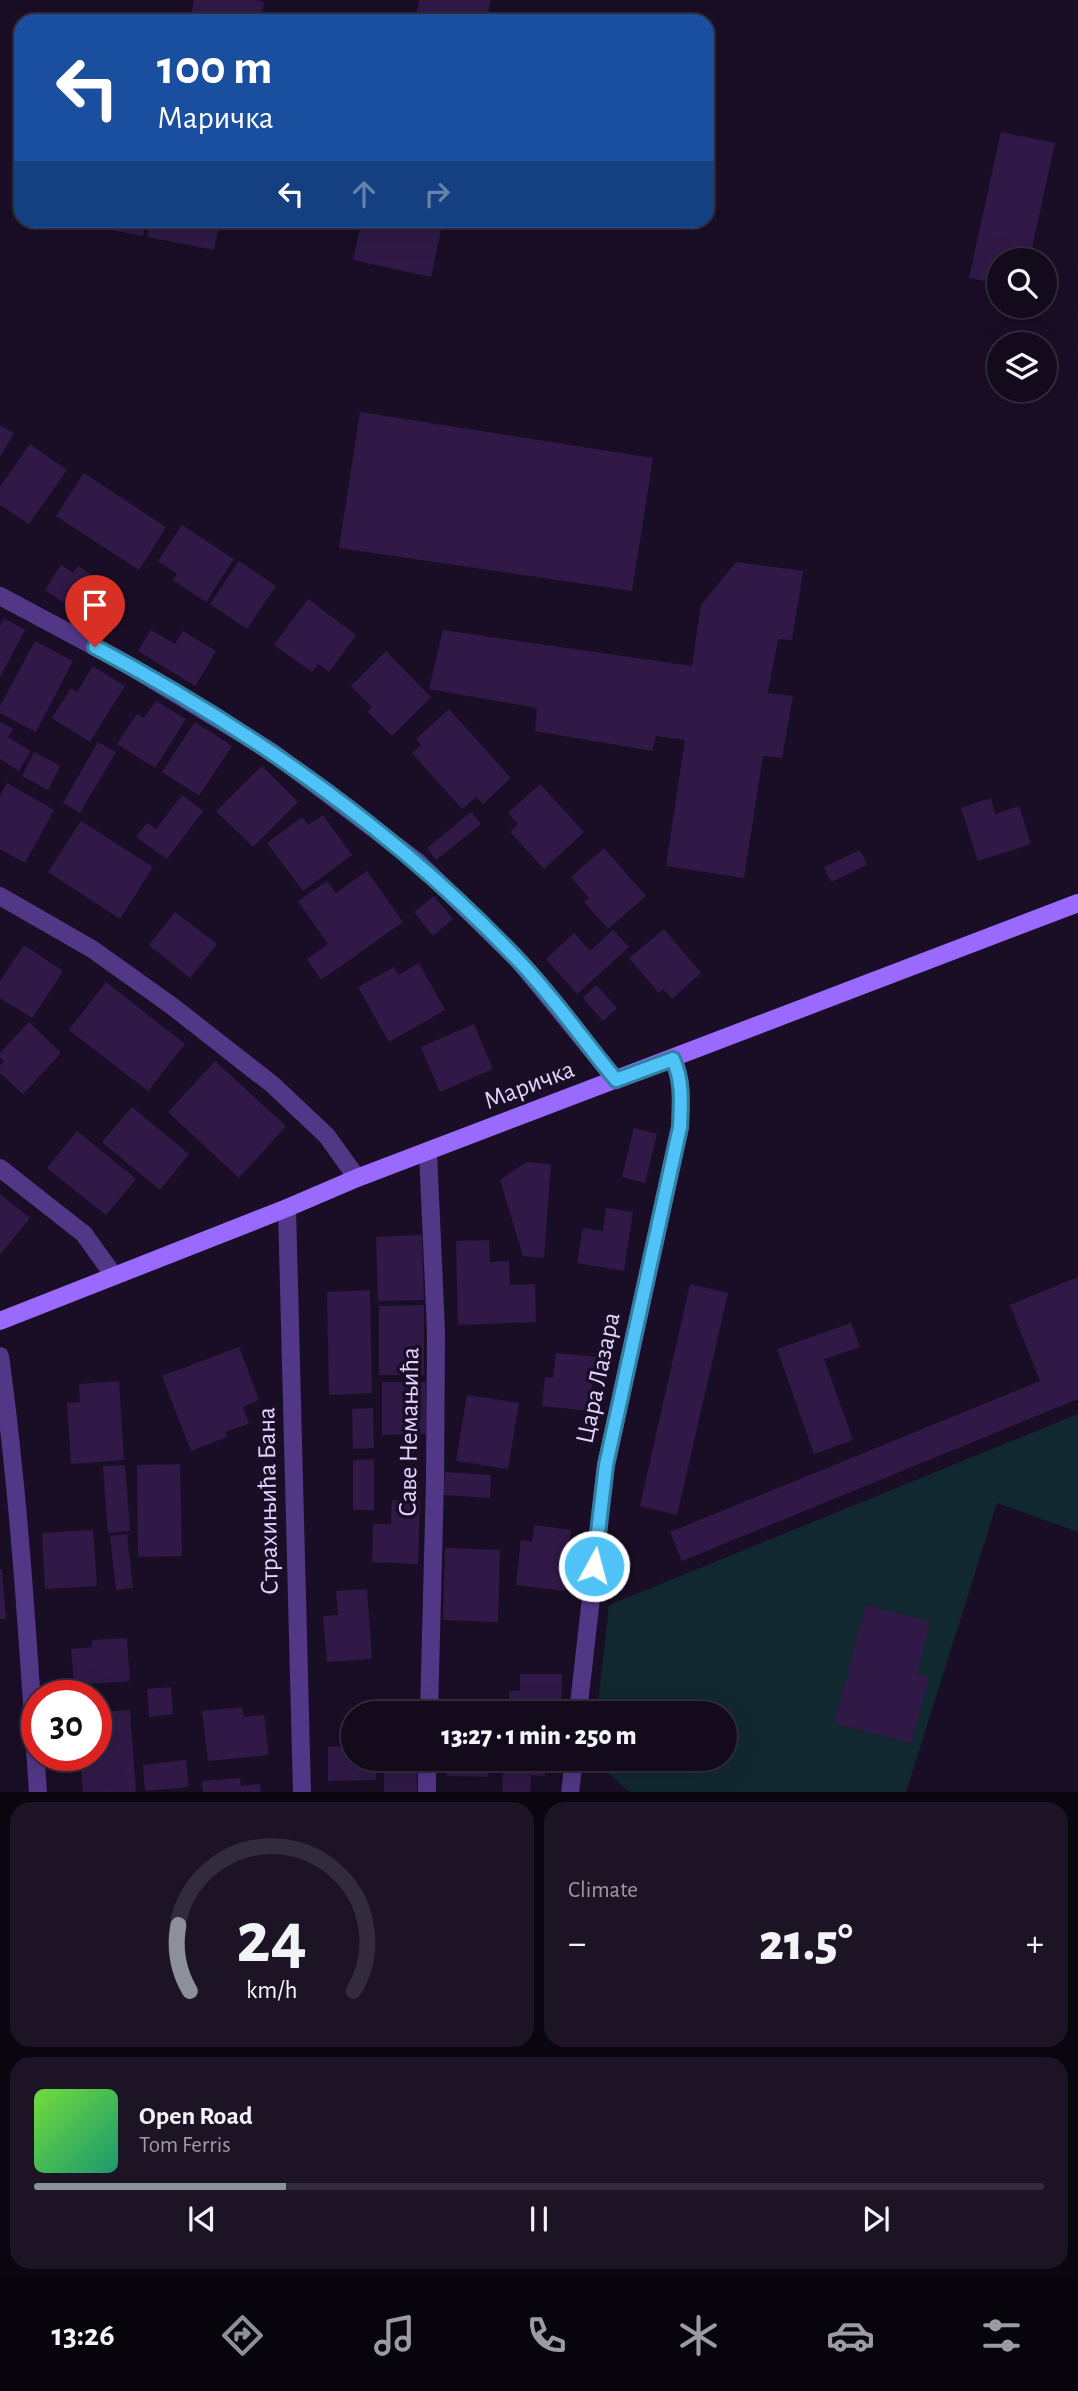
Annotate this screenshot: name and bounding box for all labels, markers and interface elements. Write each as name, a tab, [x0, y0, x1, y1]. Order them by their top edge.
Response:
icon: left	[42, 42, 133, 133]
text: 100 m	[157, 44, 273, 93]
text: Маричка	[157, 102, 274, 134]
icon: left	[272, 175, 310, 213]
icon: ahead	[345, 175, 383, 213]
icon: right	[418, 175, 456, 213]
map controls	[987, 248, 1057, 402]
button: search	[987, 248, 1057, 318]
button: layers	[987, 332, 1057, 402]
pin	[65, 575, 125, 647]
icon: arrive	[76, 586, 114, 624]
street label: Маричка	[480, 1056, 578, 1114]
street label: Цара Лазара	[571, 1310, 625, 1446]
street label: Саве Немањића	[395, 1347, 423, 1517]
street label: Страхињића Бана	[253, 1407, 283, 1595]
position arrow	[557, 1529, 631, 1603]
speed limit sign: 30	[21, 1680, 112, 1771]
text: 13:27 · 1 min · 250 m	[441, 1723, 637, 1749]
text: Climate	[568, 1879, 638, 1902]
text: 24	[237, 1903, 307, 1976]
text: 21.5°	[759, 1917, 853, 1969]
text: −	[568, 1925, 586, 1963]
text: +	[1026, 1925, 1044, 1963]
text: km/h	[246, 1977, 298, 2002]
text: Open Road	[139, 2103, 253, 2129]
text: Tom Ferris	[139, 2134, 231, 2157]
icon: previous	[183, 2200, 221, 2238]
icon: pause	[520, 2200, 558, 2238]
icon: next	[857, 2200, 895, 2238]
icon: directions	[218, 2311, 267, 2360]
icon: music	[370, 2311, 419, 2360]
icon: phone	[522, 2311, 571, 2360]
icon: climate	[674, 2311, 723, 2360]
icon: car	[826, 2311, 875, 2360]
icon: filters	[977, 2311, 1026, 2360]
text: 13:26	[51, 2319, 115, 2351]

